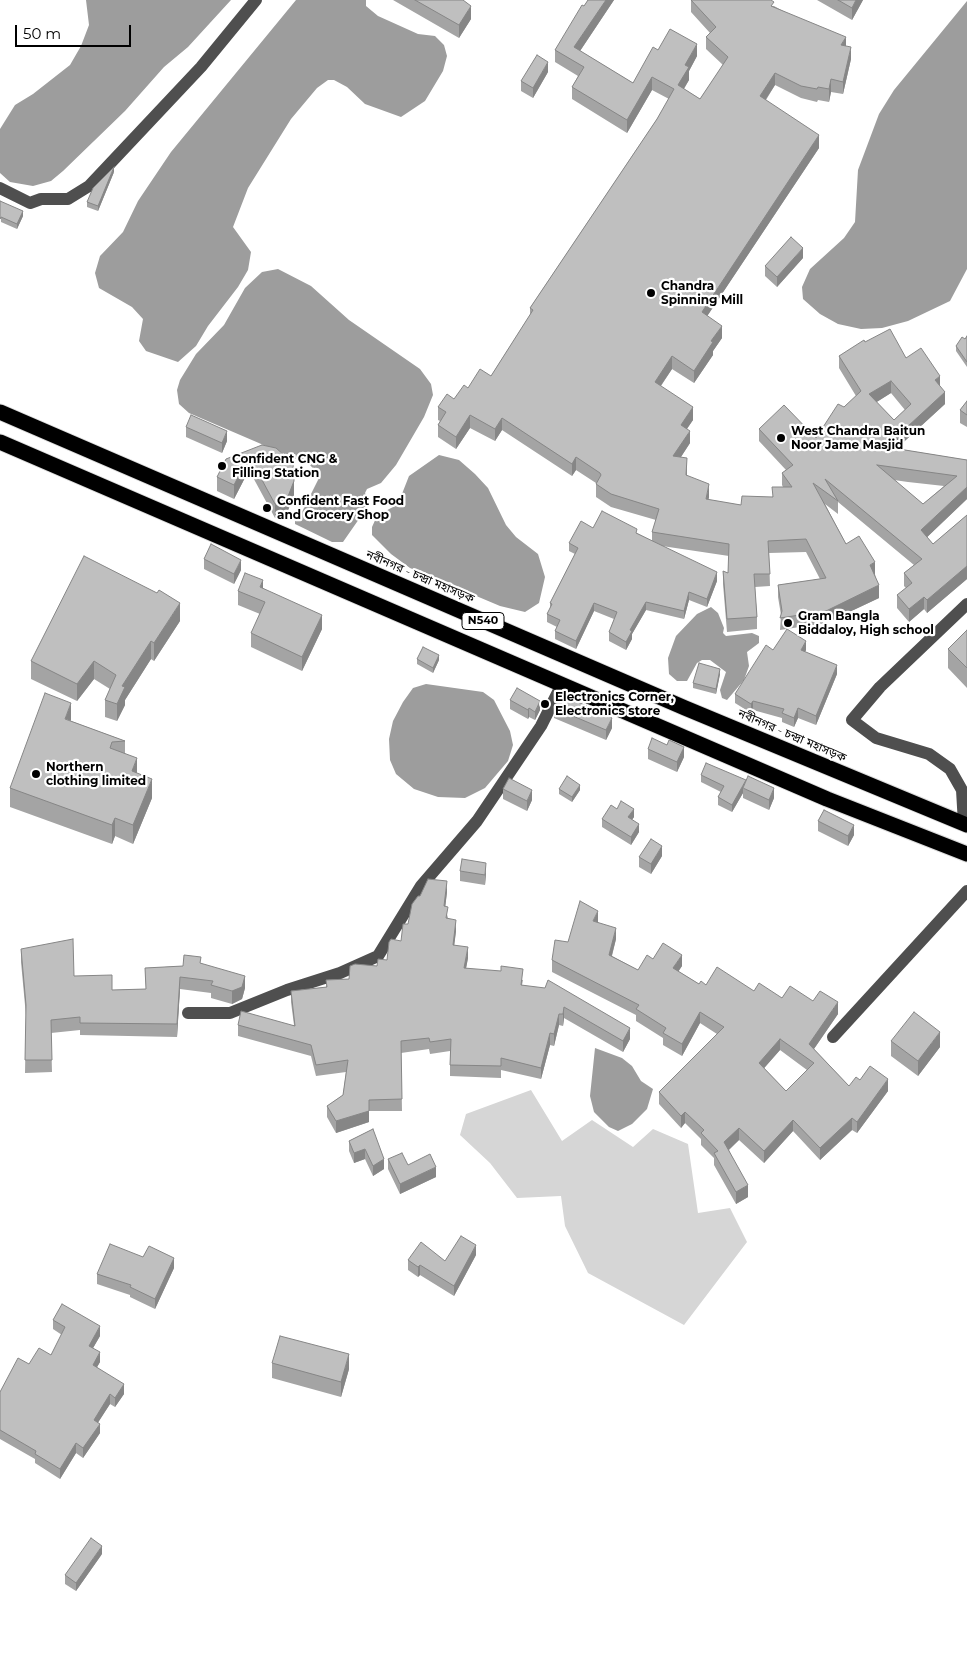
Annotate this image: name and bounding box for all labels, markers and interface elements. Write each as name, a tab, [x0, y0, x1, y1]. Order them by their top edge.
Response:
scale bar	[18, 15, 134, 47]
text: 50 m	[23, 24, 61, 43]
place label: Chandra Spinning Mill	[661, 279, 743, 307]
marker: Chandra Spinning Mill	[645, 287, 657, 299]
place label: West Chandra Baitun Noor Jame Masjid	[791, 424, 925, 452]
marker: West Chandra Baitun Noor Jame Masjid	[775, 432, 787, 444]
place label: Confident CNG & Filling Station	[232, 452, 337, 480]
marker: Confident CNG & Filling Station	[216, 460, 228, 472]
place label: Confident Fast Food and Grocery Shop	[277, 494, 404, 522]
marker: Confident Fast Food and Grocery Shop	[261, 502, 273, 514]
street label: নবীনগর - চন্দ্রা মহাসড়ক	[364, 548, 476, 606]
place label: Gram Bangla Biddaloy, High school	[798, 609, 934, 637]
road number: N540	[462, 612, 504, 630]
marker: Gram Bangla Biddaloy, High school	[782, 617, 794, 629]
place label: Electronics Corner, Electronics store	[555, 690, 674, 718]
marker: Electronics Corner, Electronics store	[539, 698, 551, 710]
street label: নবীনগর - চন্দ্রা মহাসড়ক	[736, 707, 848, 765]
place label: Northern clothing limited	[46, 760, 146, 788]
marker: Northern clothing limited	[30, 768, 42, 780]

